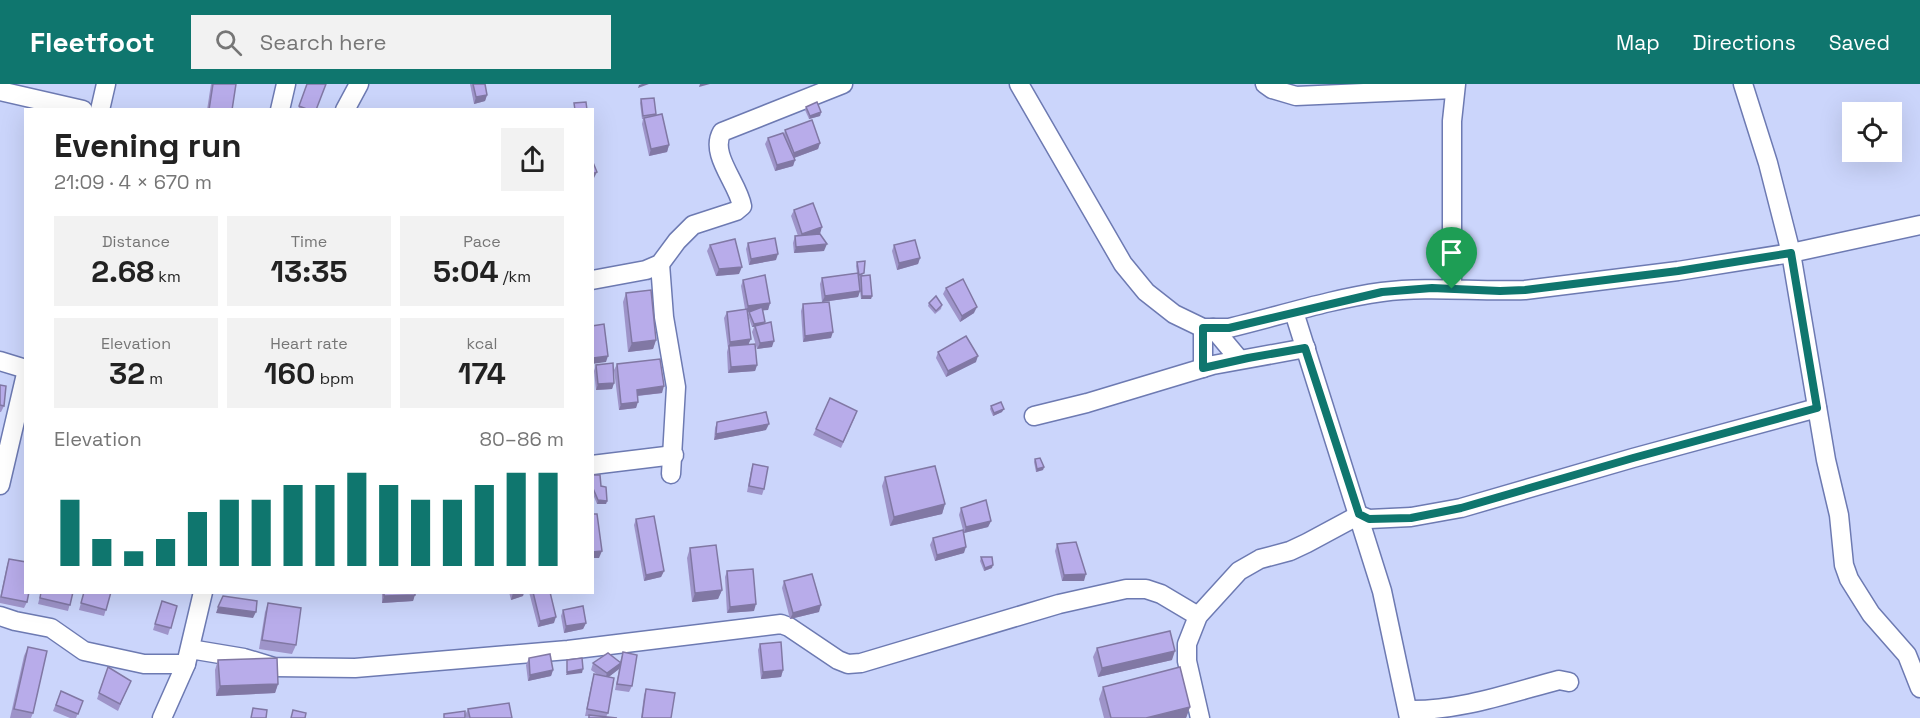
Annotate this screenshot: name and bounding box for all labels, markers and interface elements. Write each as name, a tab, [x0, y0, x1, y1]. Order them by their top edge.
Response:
search box	[191, 15, 611, 69]
text: Fleetfoot	[30, 24, 155, 60]
icon: search	[212, 26, 245, 59]
text: Search here	[260, 28, 387, 56]
text: Map	[1616, 29, 1660, 56]
text: Directions	[1693, 29, 1796, 56]
text: Saved	[1829, 29, 1890, 56]
map controls	[1842, 102, 1902, 162]
button: locate	[1842, 102, 1902, 162]
text: Evening run	[54, 125, 242, 167]
button: share	[501, 128, 564, 191]
text: 21:09 · 4 × 670 m	[54, 169, 212, 195]
pin	[1426, 227, 1477, 289]
text: Distance	[102, 231, 170, 252]
text: Time	[291, 231, 327, 252]
text: Pace	[463, 231, 501, 252]
icon: arrive	[1435, 236, 1468, 269]
text: 2.68	[91, 252, 154, 291]
text: 13:35	[271, 252, 347, 291]
text: 5:04	[433, 252, 499, 291]
text: km	[154, 266, 181, 287]
text: /km	[499, 266, 531, 287]
text: Elevation	[101, 333, 171, 354]
text: Heart rate	[270, 333, 348, 354]
text: kcal	[467, 333, 497, 354]
text: 32	[109, 354, 145, 393]
text: 160	[264, 354, 316, 393]
text: 174	[458, 354, 506, 393]
text: m	[145, 368, 163, 389]
text: bpm	[316, 368, 354, 389]
text: Elevation	[54, 426, 142, 452]
text: 80–86 m	[480, 426, 564, 452]

